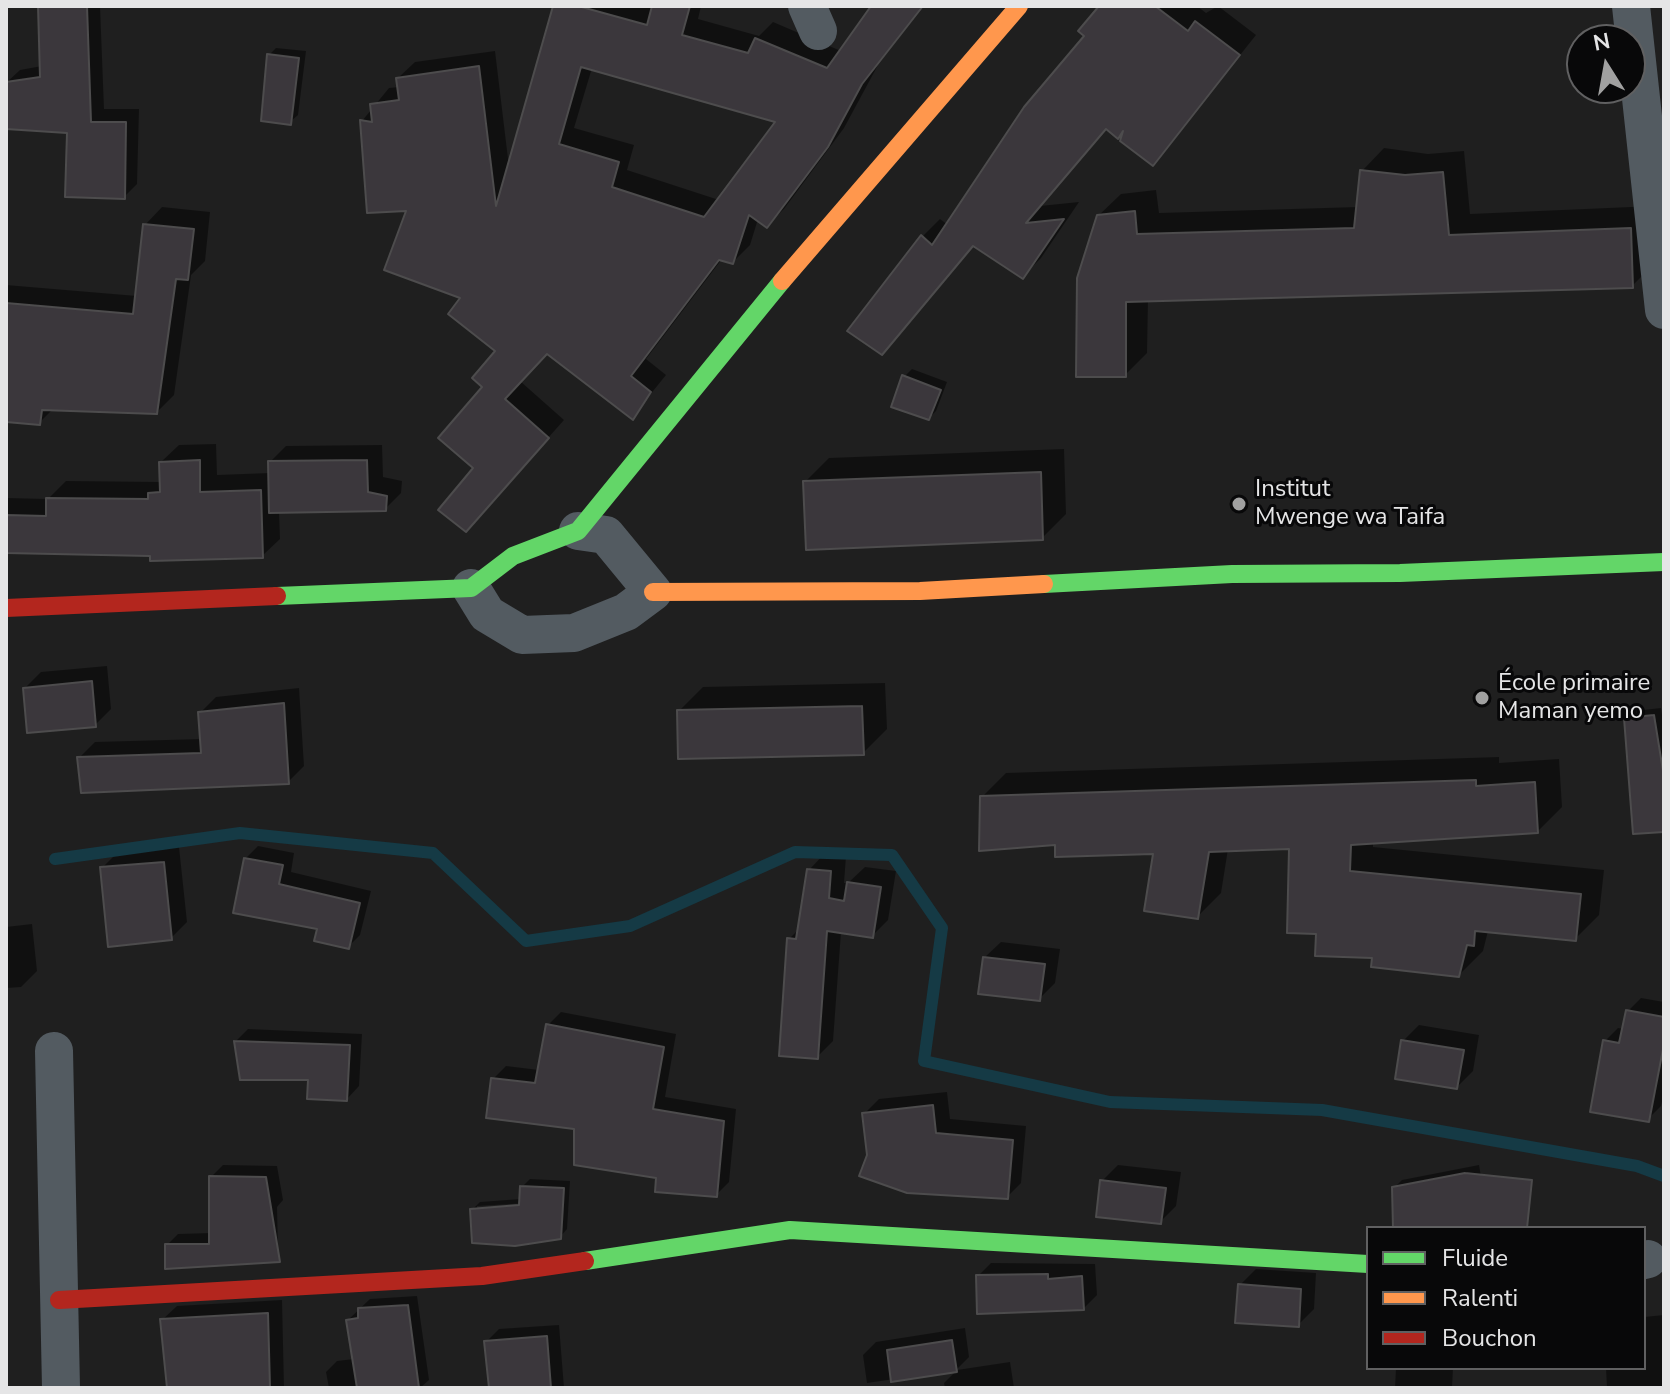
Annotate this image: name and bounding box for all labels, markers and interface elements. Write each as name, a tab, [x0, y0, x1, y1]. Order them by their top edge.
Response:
north arrow	[1566, 24, 1646, 104]
text: N	[1591, 26, 1613, 59]
place label: Institut Mwenge wa Taifa	[1255, 476, 1445, 532]
marker: Institut Mwenge wa Taifa	[1230, 495, 1248, 513]
place label: École primaire Maman yemo	[1498, 670, 1650, 726]
marker: École primaire Maman yemo	[1473, 689, 1491, 707]
legend	[1366, 1226, 1646, 1370]
text: Fluide	[1442, 1242, 1508, 1274]
text: Ralenti	[1442, 1282, 1518, 1314]
text: Bouchon	[1442, 1322, 1537, 1354]

